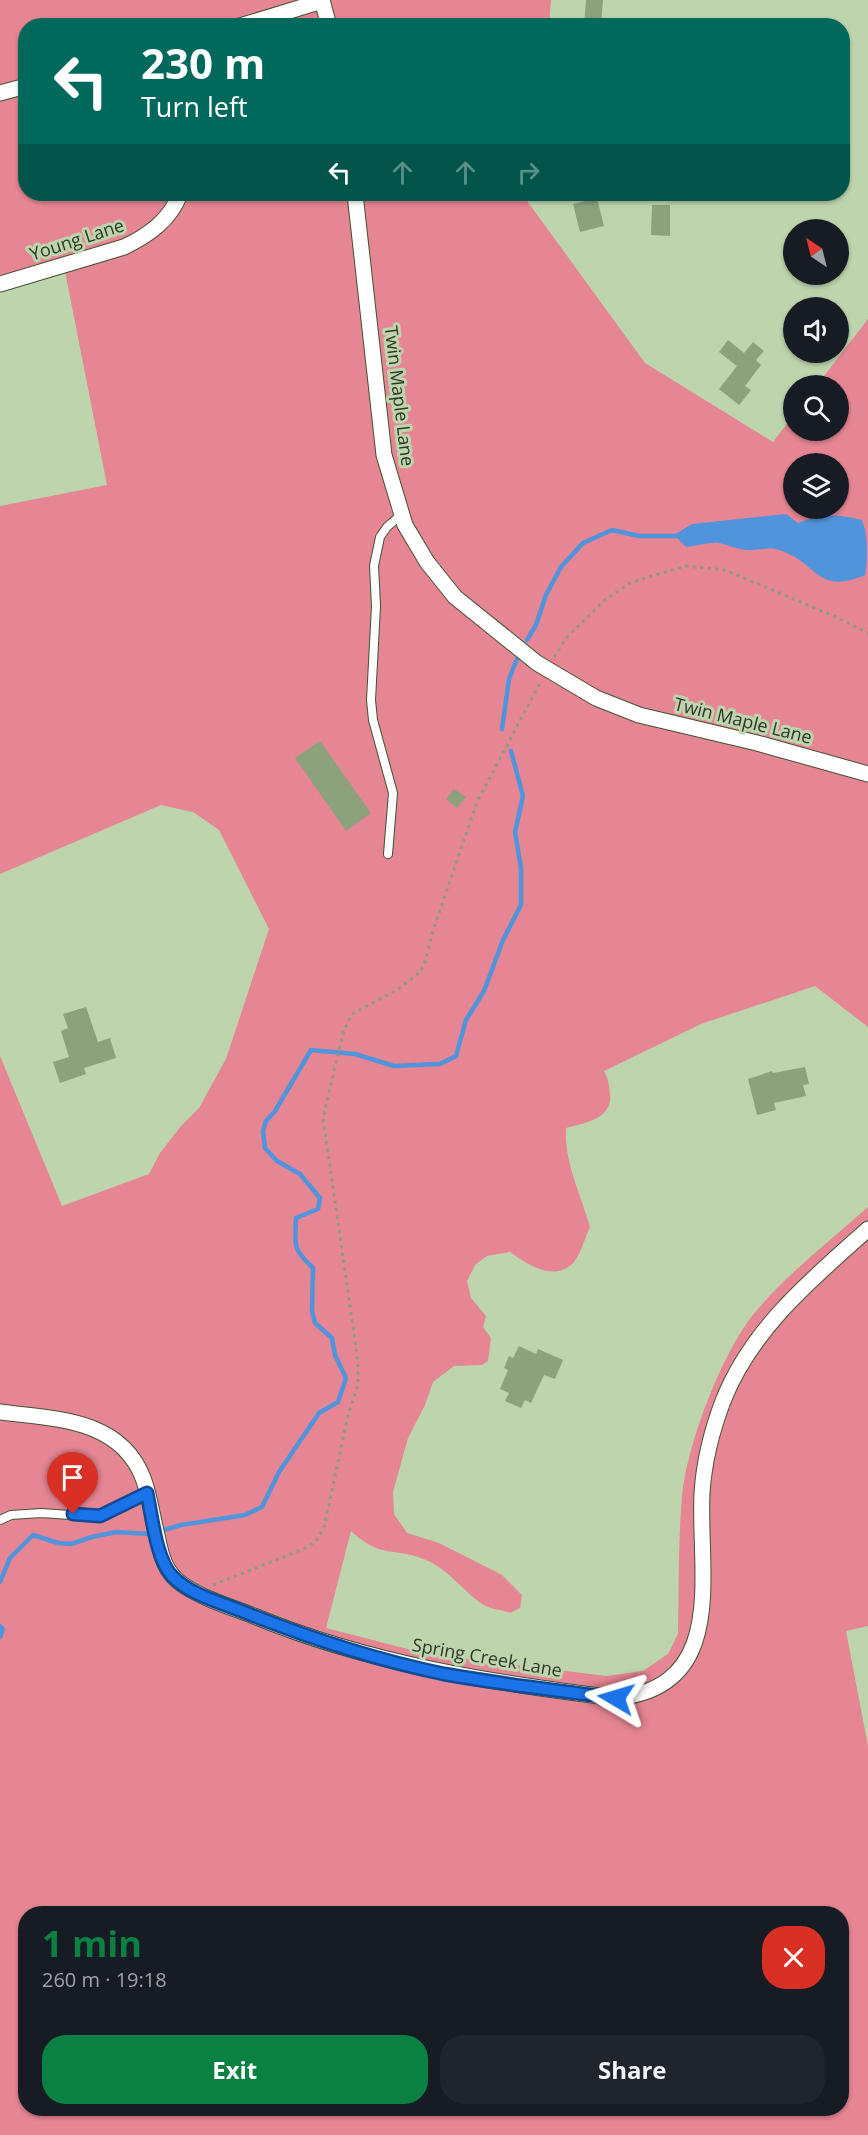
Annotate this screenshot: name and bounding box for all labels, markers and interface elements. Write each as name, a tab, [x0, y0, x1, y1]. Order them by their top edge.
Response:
text: 230 m	[141, 34, 265, 91]
icon: left	[42, 42, 120, 120]
text: Turn left	[141, 88, 248, 125]
icon: left	[323, 156, 356, 189]
icon: ahead	[386, 156, 419, 189]
icon: ahead	[449, 156, 482, 189]
icon: right	[512, 156, 545, 189]
street label: Young Lane	[26, 212, 127, 266]
north arrow	[783, 219, 849, 285]
map controls	[783, 219, 849, 519]
button: sound	[783, 297, 849, 363]
street label: Twin Maple Lane	[379, 324, 421, 467]
button: search	[783, 375, 849, 441]
button: layers	[783, 453, 849, 519]
street label: Twin Maple Lane	[672, 691, 815, 749]
pin	[47, 1452, 98, 1514]
icon: arrive	[56, 1461, 89, 1494]
street label: Spring Creek Lane	[410, 1632, 564, 1682]
position arrow	[584, 1666, 648, 1730]
text: 1 min	[42, 1919, 142, 1968]
button: close	[762, 1926, 825, 1989]
text: 260 m · 19:18	[42, 1966, 167, 1993]
button: Exit	[42, 2035, 428, 2104]
button: Share	[440, 2035, 825, 2104]

